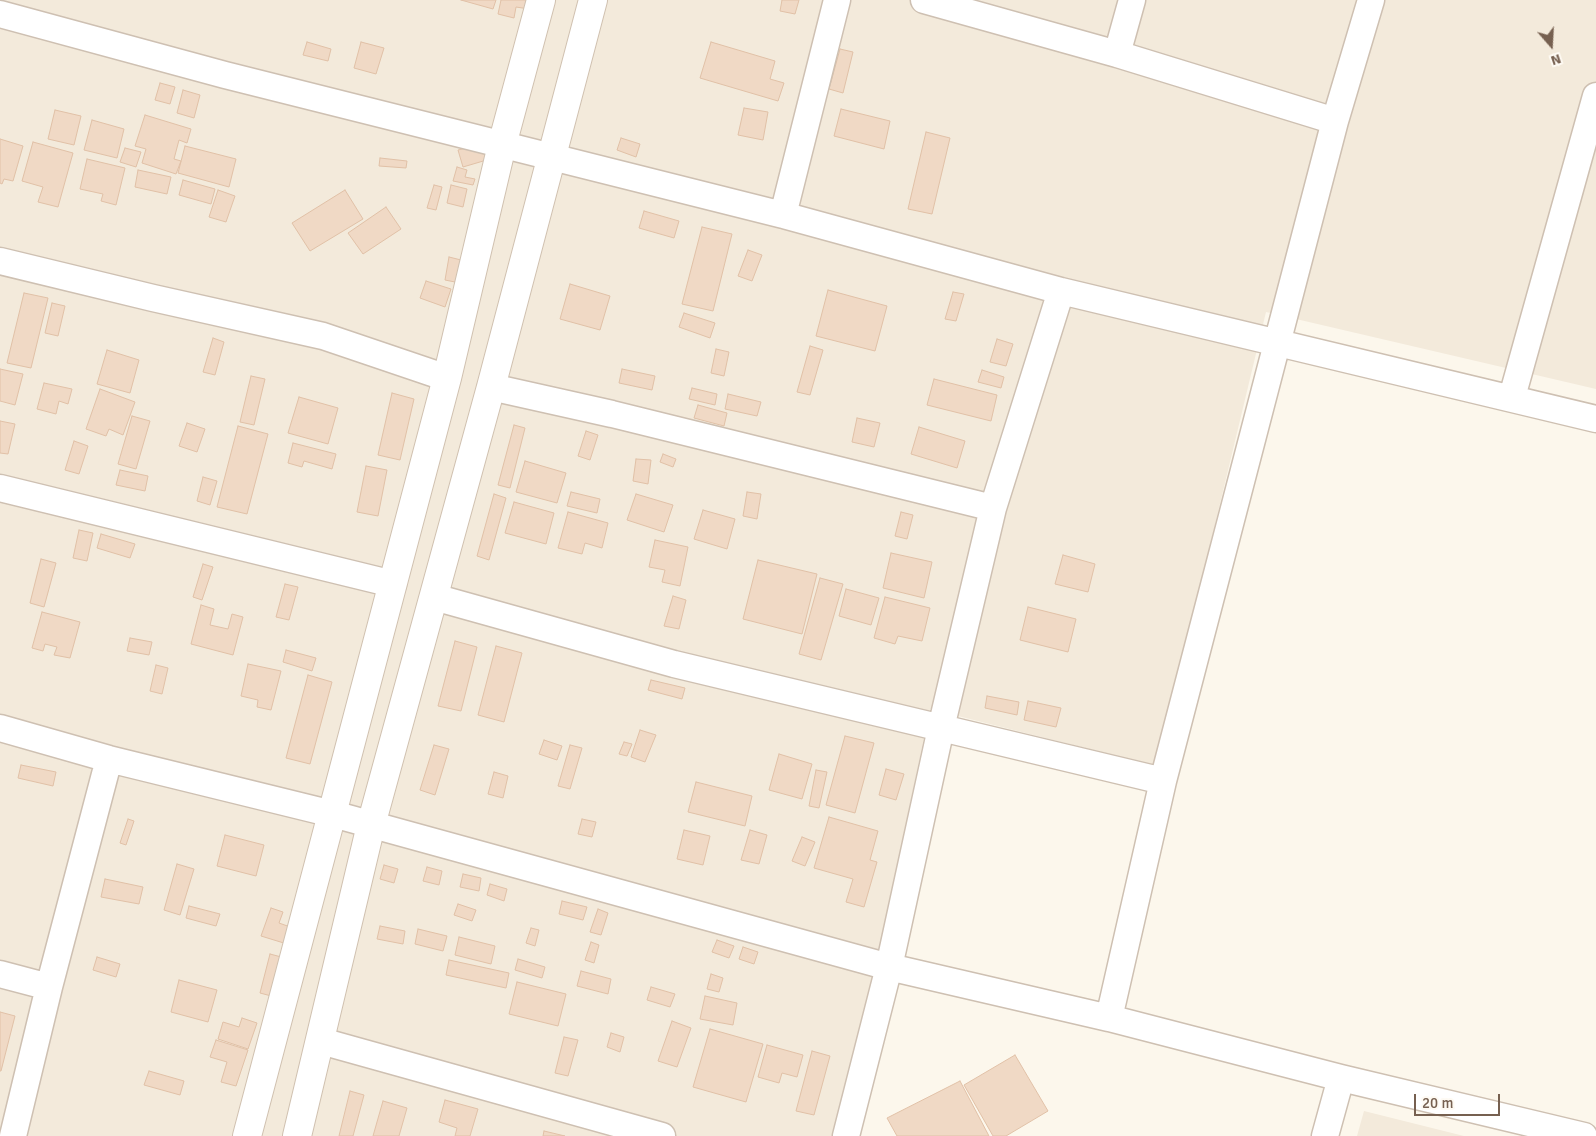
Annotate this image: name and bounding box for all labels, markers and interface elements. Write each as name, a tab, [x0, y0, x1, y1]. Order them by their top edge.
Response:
north arrow	[1526, 20, 1576, 70]
text: N	[1549, 50, 1563, 69]
scale bar	[1416, 1084, 1502, 1116]
text: 20 m	[1422, 1094, 1453, 1112]

